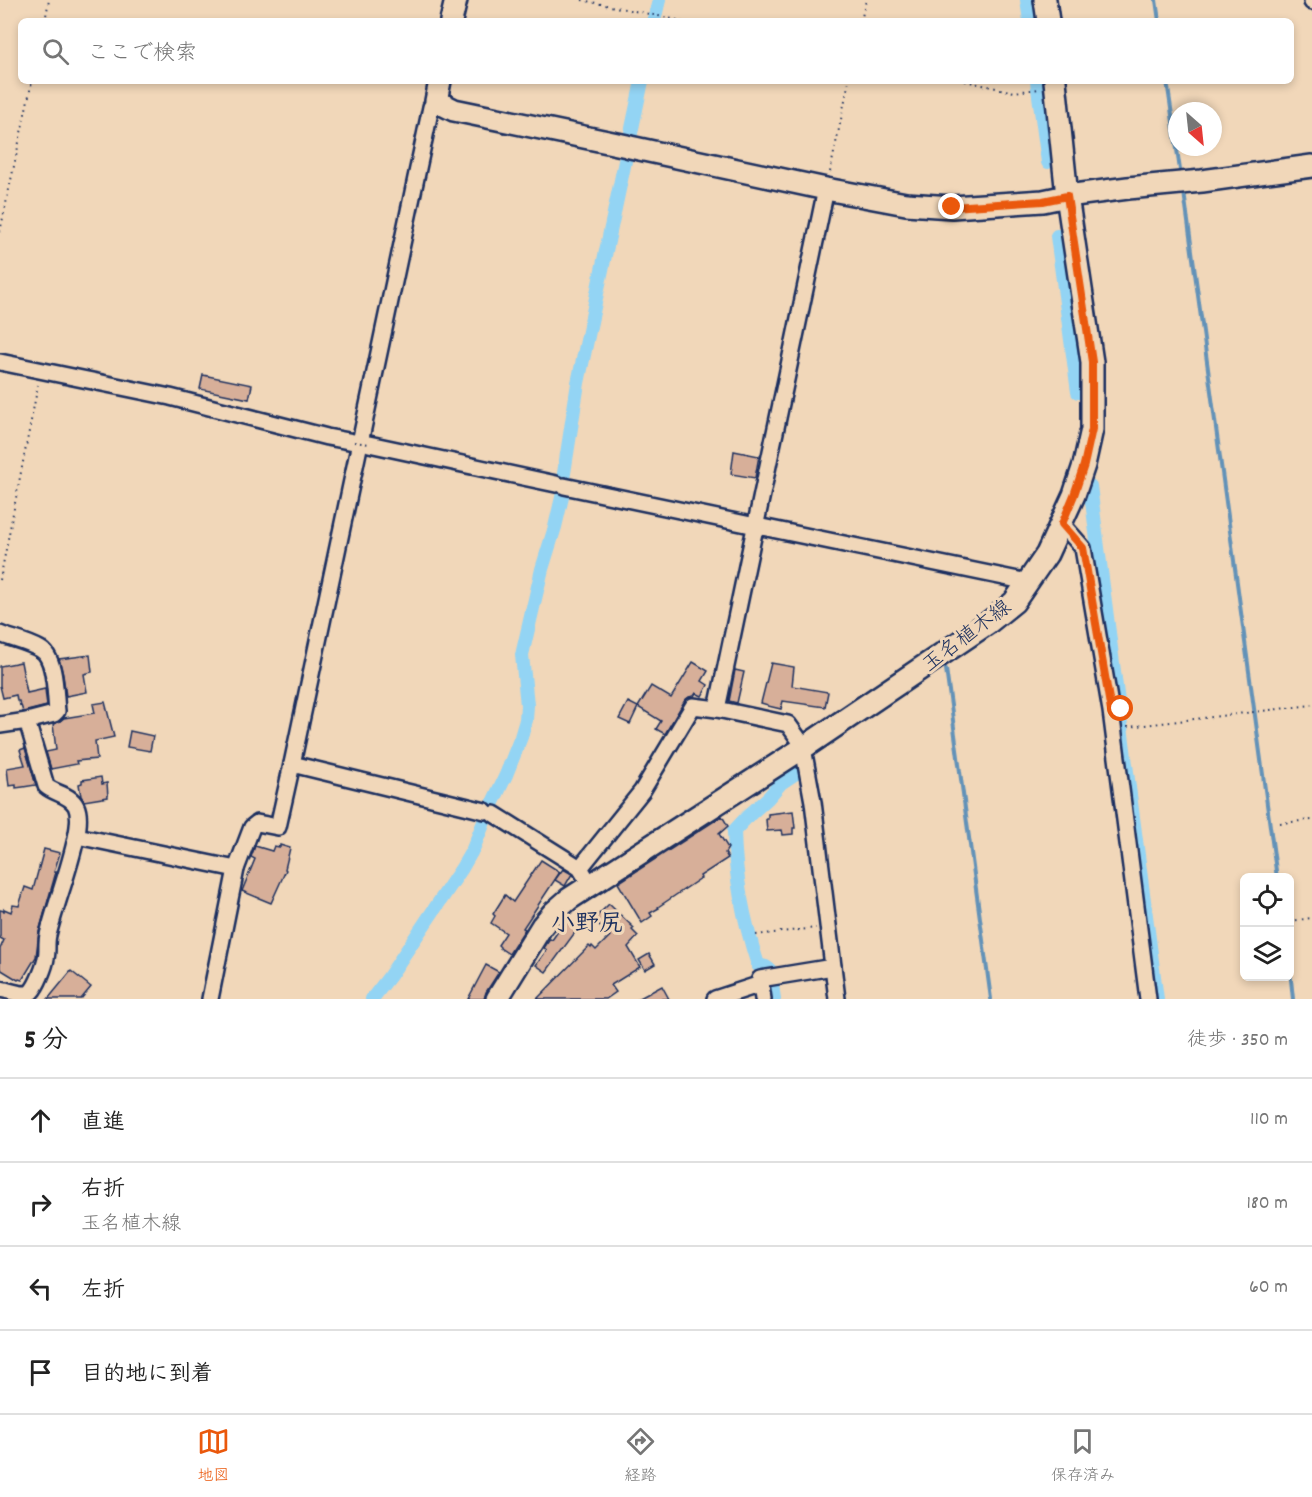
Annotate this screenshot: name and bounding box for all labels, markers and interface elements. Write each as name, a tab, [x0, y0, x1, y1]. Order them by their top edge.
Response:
search box	[18, 18, 1294, 84]
icon: search	[39, 35, 72, 68]
text: ここで検索	[87, 39, 197, 70]
north arrow	[1168, 102, 1222, 156]
route end	[938, 193, 964, 219]
street label: 玉名植木線	[917, 594, 1019, 681]
route start	[1107, 695, 1133, 721]
map controls	[1240, 873, 1294, 981]
button: locate	[1240, 873, 1294, 927]
district label: 小野尻	[551, 908, 623, 942]
button: layers	[1240, 927, 1294, 981]
text: 5 分	[24, 1023, 68, 1060]
text: 徒歩 · 350 m	[1187, 1027, 1288, 1055]
icon: ahead	[24, 1104, 57, 1137]
text: 110 m	[1250, 1106, 1288, 1134]
text: 直進	[81, 1108, 125, 1139]
text: 右折	[81, 1175, 125, 1206]
icon: right	[24, 1188, 57, 1221]
text: 180 m	[1246, 1190, 1288, 1218]
text: 玉名植木線	[81, 1211, 181, 1239]
icon: left	[24, 1272, 57, 1305]
text: 60 m	[1249, 1274, 1288, 1302]
text: 左折	[81, 1276, 125, 1307]
icon: arrive	[24, 1356, 57, 1389]
text: 目的地に到着	[81, 1360, 213, 1391]
tab: 地図	[197, 1425, 230, 1488]
tab: 経路	[624, 1425, 657, 1488]
tab: 保存済み	[1051, 1425, 1115, 1488]

